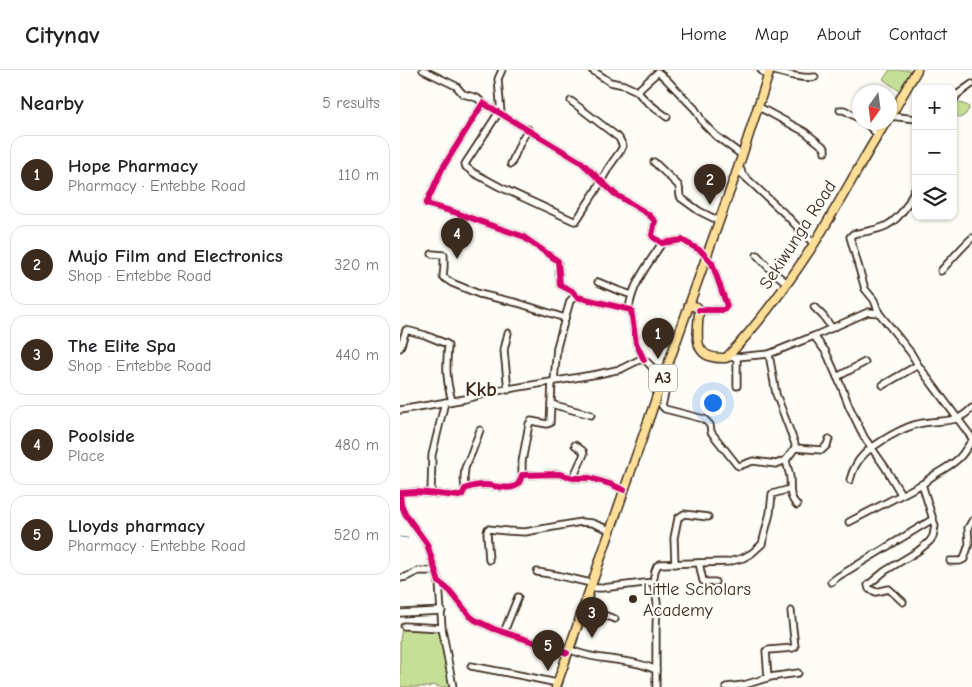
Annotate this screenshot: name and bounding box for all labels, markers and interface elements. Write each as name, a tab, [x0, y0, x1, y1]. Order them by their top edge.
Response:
text: Citynav	[25, 21, 100, 49]
text: Home	[680, 24, 727, 45]
text: Map	[755, 24, 789, 45]
text: About	[817, 24, 861, 45]
text: Contact	[889, 24, 947, 45]
north arrow	[852, 85, 897, 130]
map controls	[912, 85, 957, 220]
button: +	[912, 85, 957, 130]
text: Nearby	[20, 91, 84, 115]
text: 5 results	[322, 94, 380, 112]
button: −	[912, 130, 957, 175]
text: Hope Pharmacy	[68, 155, 198, 177]
pin: 2	[694, 164, 726, 205]
text: 1	[34, 166, 40, 184]
text: 110 m	[338, 166, 379, 184]
button: layers	[912, 175, 957, 220]
text: Pharmacy · Entebbe Road	[68, 177, 246, 195]
street label: Sekiwunga Road	[755, 177, 841, 293]
pin: 4	[441, 218, 473, 259]
text: Mujo Film and Electronics	[68, 245, 283, 267]
text: 2	[33, 256, 41, 274]
text: 320 m	[334, 256, 379, 274]
text: Shop · Entebbe Road	[68, 267, 212, 285]
pin: 1	[642, 318, 674, 359]
text: The Elite Spa	[68, 335, 176, 357]
text: 3	[33, 346, 41, 364]
text: 440 m	[335, 346, 379, 364]
text: Shop · Entebbe Road	[68, 357, 212, 375]
road number: A3	[649, 364, 677, 392]
district label: Kkb	[465, 378, 497, 401]
your location	[700, 390, 726, 416]
text: Poolside	[68, 425, 135, 447]
text: 4	[33, 436, 41, 454]
text: 480 m	[335, 436, 379, 454]
text: Place	[68, 447, 104, 465]
text: Lloyds pharmacy	[68, 515, 205, 537]
text: 5	[33, 526, 41, 544]
text: 520 m	[334, 526, 379, 544]
text: Pharmacy · Entebbe Road	[68, 537, 246, 555]
place label: Little Scholars Academy	[643, 579, 751, 621]
marker: Little Scholars Academy	[627, 593, 639, 605]
pin: 3	[576, 597, 608, 638]
pin: 5	[532, 630, 564, 671]

